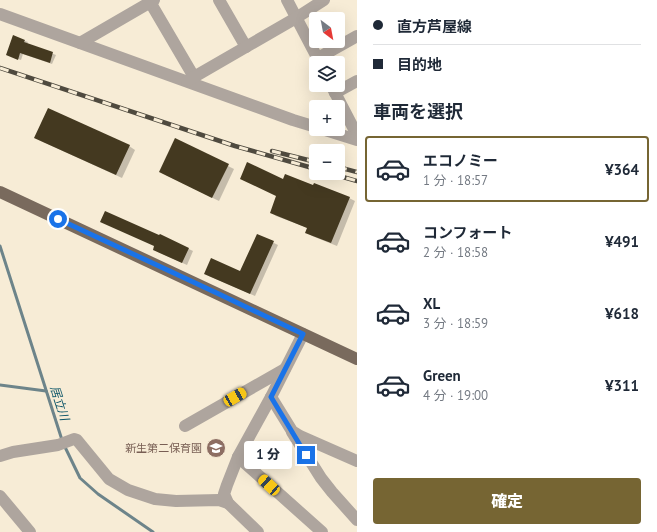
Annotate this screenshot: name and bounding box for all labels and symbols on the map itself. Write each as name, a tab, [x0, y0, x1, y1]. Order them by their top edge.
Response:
north arrow	[309, 12, 345, 48]
route start	[49, 210, 67, 228]
water label: 居立川	[47, 384, 73, 424]
car	[222, 386, 248, 408]
school or university icon: 新生第二保育園	[205, 437, 227, 459]
place label: 新生第二保育園	[125, 441, 202, 455]
callout: 1 分	[244, 441, 292, 469]
route end	[297, 446, 315, 464]
car	[256, 473, 282, 497]

